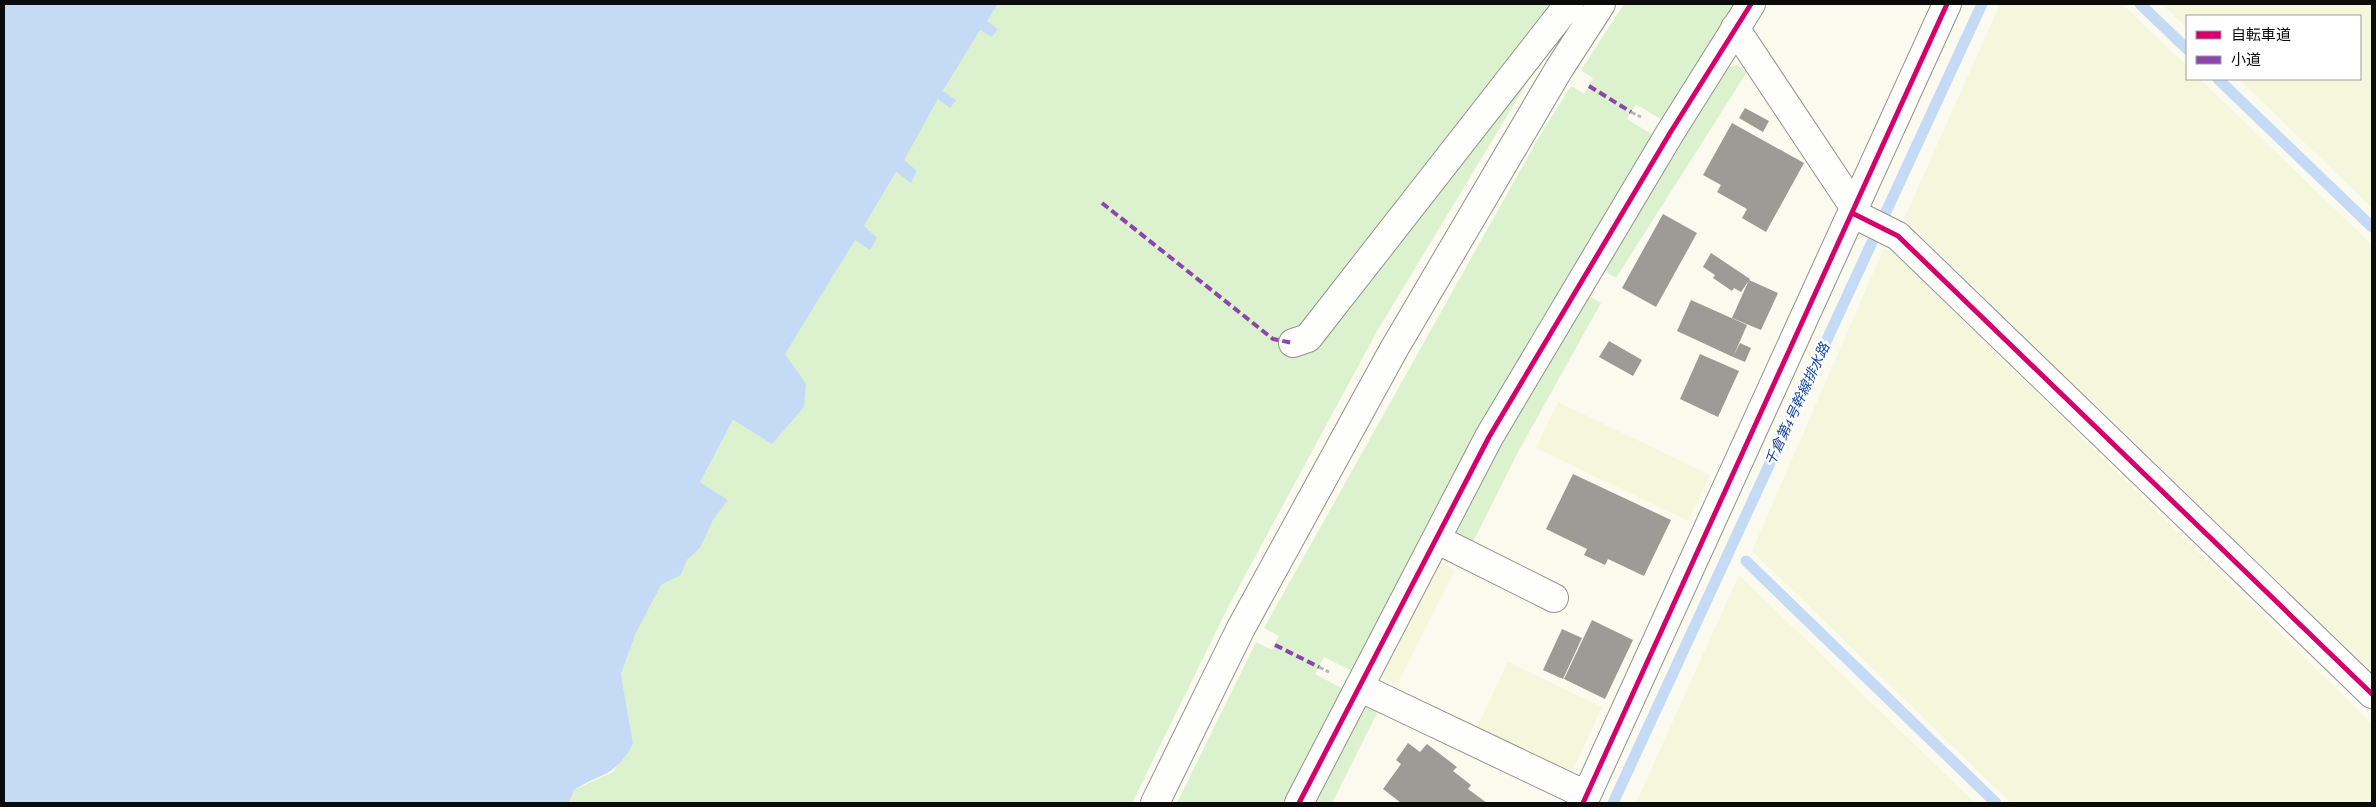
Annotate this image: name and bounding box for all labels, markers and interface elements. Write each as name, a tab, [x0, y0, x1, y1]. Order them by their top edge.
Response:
legend	[2186, 15, 2361, 80]
text: 自転車道	[2231, 27, 2291, 43]
text: 小道	[2231, 52, 2261, 68]
water label: 千倉第4号幹線排水路	[1762, 339, 1833, 468]

